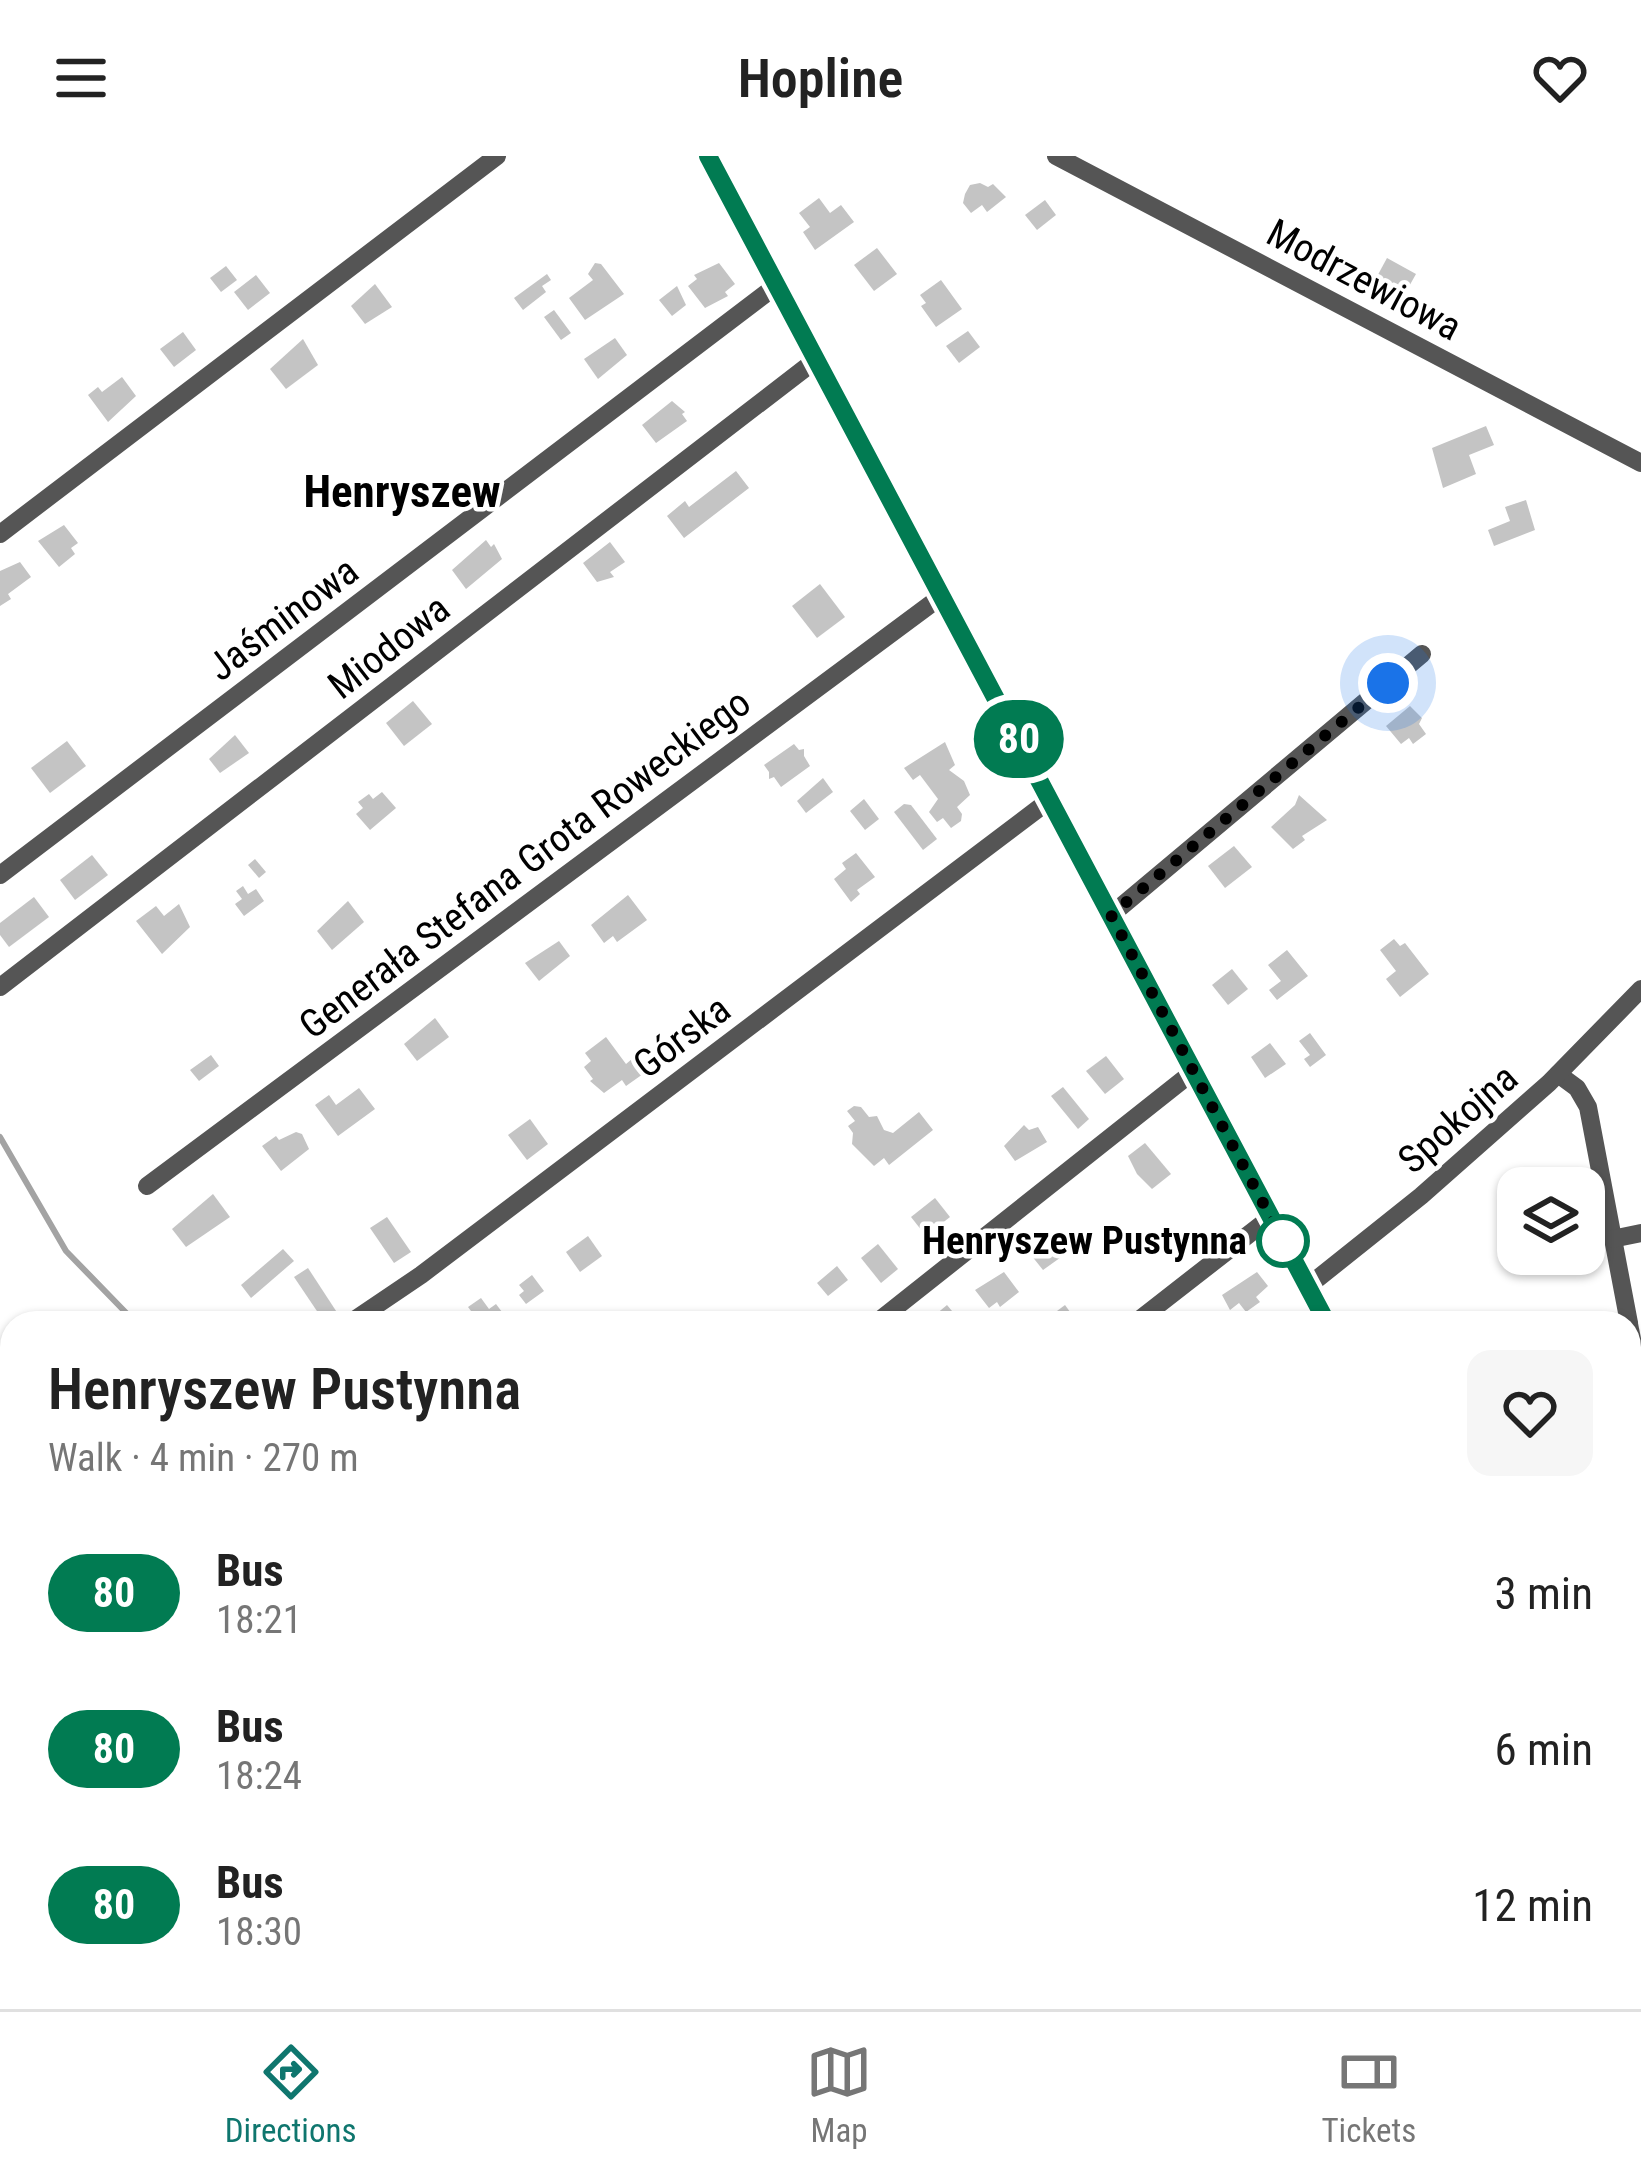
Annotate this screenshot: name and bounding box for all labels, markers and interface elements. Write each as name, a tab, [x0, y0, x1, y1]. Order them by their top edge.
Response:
icon: menu	[48, 45, 114, 111]
icon: heart	[1527, 45, 1593, 111]
text: Hopline	[738, 47, 903, 110]
street label: Modrzewiowa	[1259, 210, 1469, 350]
district label: Henryszew	[303, 465, 501, 518]
street label: Jaśminowa	[199, 548, 367, 690]
street label: Miodowa	[319, 585, 459, 709]
your location	[1358, 653, 1418, 713]
street label: Generała Stefana Grota Roweckiego	[291, 679, 759, 1049]
line badge: 80	[965, 700, 1073, 778]
text: 80	[998, 714, 1040, 763]
street label: Górska	[625, 986, 739, 1088]
street label: Spokojna	[1389, 1055, 1527, 1183]
map controls	[1497, 1167, 1605, 1275]
button: layers	[1497, 1167, 1605, 1275]
marker: Henryszew Pustynna	[1258, 1216, 1308, 1266]
place label: Henryszew Pustynna	[922, 1218, 1247, 1264]
button: heart	[1467, 1350, 1593, 1476]
text: Henryszew Pustynna	[48, 1356, 521, 1423]
text: Walk · 4 min · 270 m	[48, 1435, 359, 1481]
text: Bus	[216, 1544, 284, 1597]
text: 3 min	[1494, 1567, 1593, 1620]
text: 80	[93, 1568, 135, 1617]
text: 18:21	[216, 1597, 302, 1643]
text: Bus	[216, 1700, 284, 1753]
text: 6 min	[1494, 1723, 1593, 1776]
text: 80	[93, 1724, 135, 1773]
text: 18:24	[216, 1753, 302, 1799]
text: Bus	[216, 1856, 284, 1909]
text: 12 min	[1472, 1879, 1593, 1932]
text: 80	[93, 1880, 135, 1929]
text: 18:30	[216, 1909, 302, 1955]
tab: Directions	[225, 2039, 357, 2150]
tab: Map	[806, 2039, 872, 2150]
tab: Tickets	[1321, 2039, 1416, 2150]

